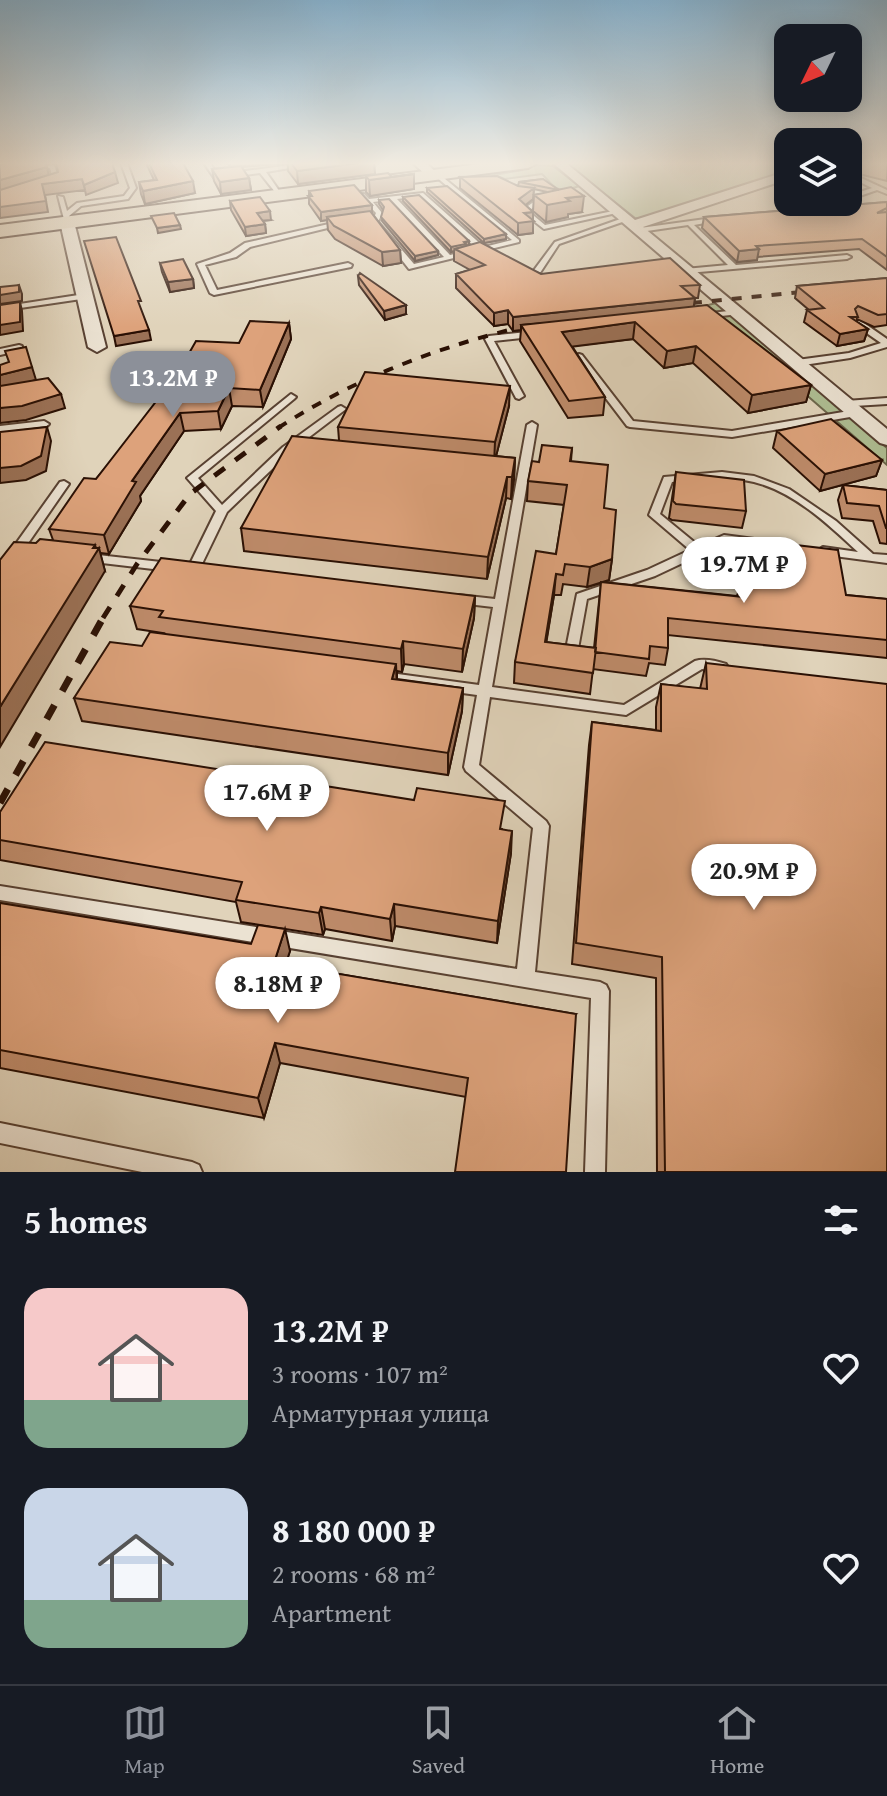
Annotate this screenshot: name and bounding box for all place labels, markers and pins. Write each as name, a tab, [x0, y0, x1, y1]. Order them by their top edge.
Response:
pin: 13.2M ₽	[99, 351, 247, 419]
pin: 19.7M ₽	[670, 537, 818, 605]
pin: 17.6M ₽	[193, 765, 341, 833]
pin: 20.9M ₽	[680, 844, 828, 912]
pin: 8.18M ₽	[204, 957, 352, 1025]

